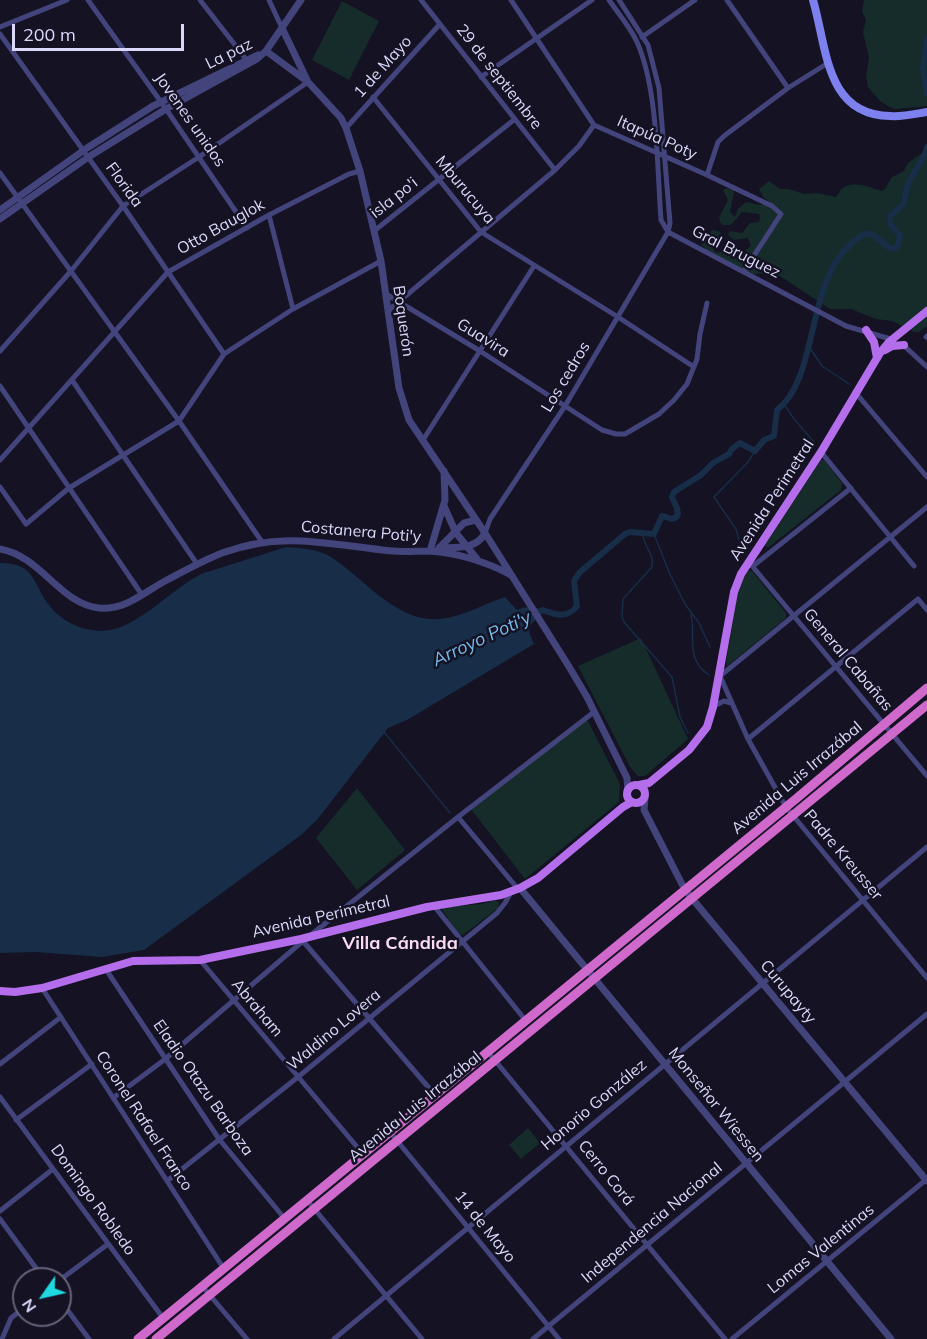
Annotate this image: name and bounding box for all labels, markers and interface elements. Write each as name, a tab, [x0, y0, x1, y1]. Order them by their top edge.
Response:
scale bar	[15, 12, 188, 50]
street label: 29 de septiembre	[452, 21, 546, 133]
text: 200 m	[23, 23, 76, 46]
street label: 1 de Mayo	[350, 32, 416, 102]
street label: La paz	[202, 34, 256, 74]
street label: Jovenes unidos	[150, 69, 230, 171]
street label: Itapúa Poty	[614, 112, 700, 164]
street label: Mburucuya	[431, 152, 499, 228]
street label: Florida	[101, 159, 147, 211]
street label: isla po'i	[366, 173, 422, 223]
street label: Otto Bauglok	[174, 195, 268, 259]
street label: Gral Bruguez	[689, 221, 783, 283]
street label: Boquerón	[388, 284, 418, 358]
street label: Guavira	[453, 314, 513, 362]
street label: Los cedros	[537, 338, 595, 416]
street label: Avenida Perimetral	[726, 436, 818, 564]
street label: Costanera Poti'y	[300, 517, 422, 547]
street label: General Cabañas	[799, 605, 897, 715]
water label: Arroyo Poti'y	[429, 607, 535, 671]
street label: Avenida Luis Irrazábal	[728, 718, 866, 838]
street label: Padre Kreusser	[800, 806, 886, 904]
street label: Avenida Perimetral	[250, 892, 392, 942]
district label: Villa Cándida	[342, 933, 458, 955]
street label: Curupayty	[756, 956, 820, 1028]
street label: Abraham	[227, 975, 287, 1041]
street label: Waldino Lovera	[283, 985, 385, 1075]
street label: Eladio Otazu Barboza	[149, 1016, 257, 1160]
street label: Monseñor Wiessen	[664, 1044, 768, 1166]
street label: Coronel Rafael Franco	[92, 1047, 196, 1195]
street label: Avenida Luis Irrazábal	[345, 1048, 485, 1166]
street label: Honorio González	[537, 1055, 651, 1155]
street label: Cerro Corá	[574, 1136, 638, 1210]
street label: Domingo Robledo	[46, 1141, 140, 1259]
street label: Independencia Nacional	[578, 1158, 726, 1288]
street label: 14 de Mayo	[450, 1187, 520, 1267]
street label: Lomas Valentinas	[764, 1200, 878, 1298]
north arrow	[12, 1267, 72, 1327]
text: N	[17, 1295, 40, 1317]

